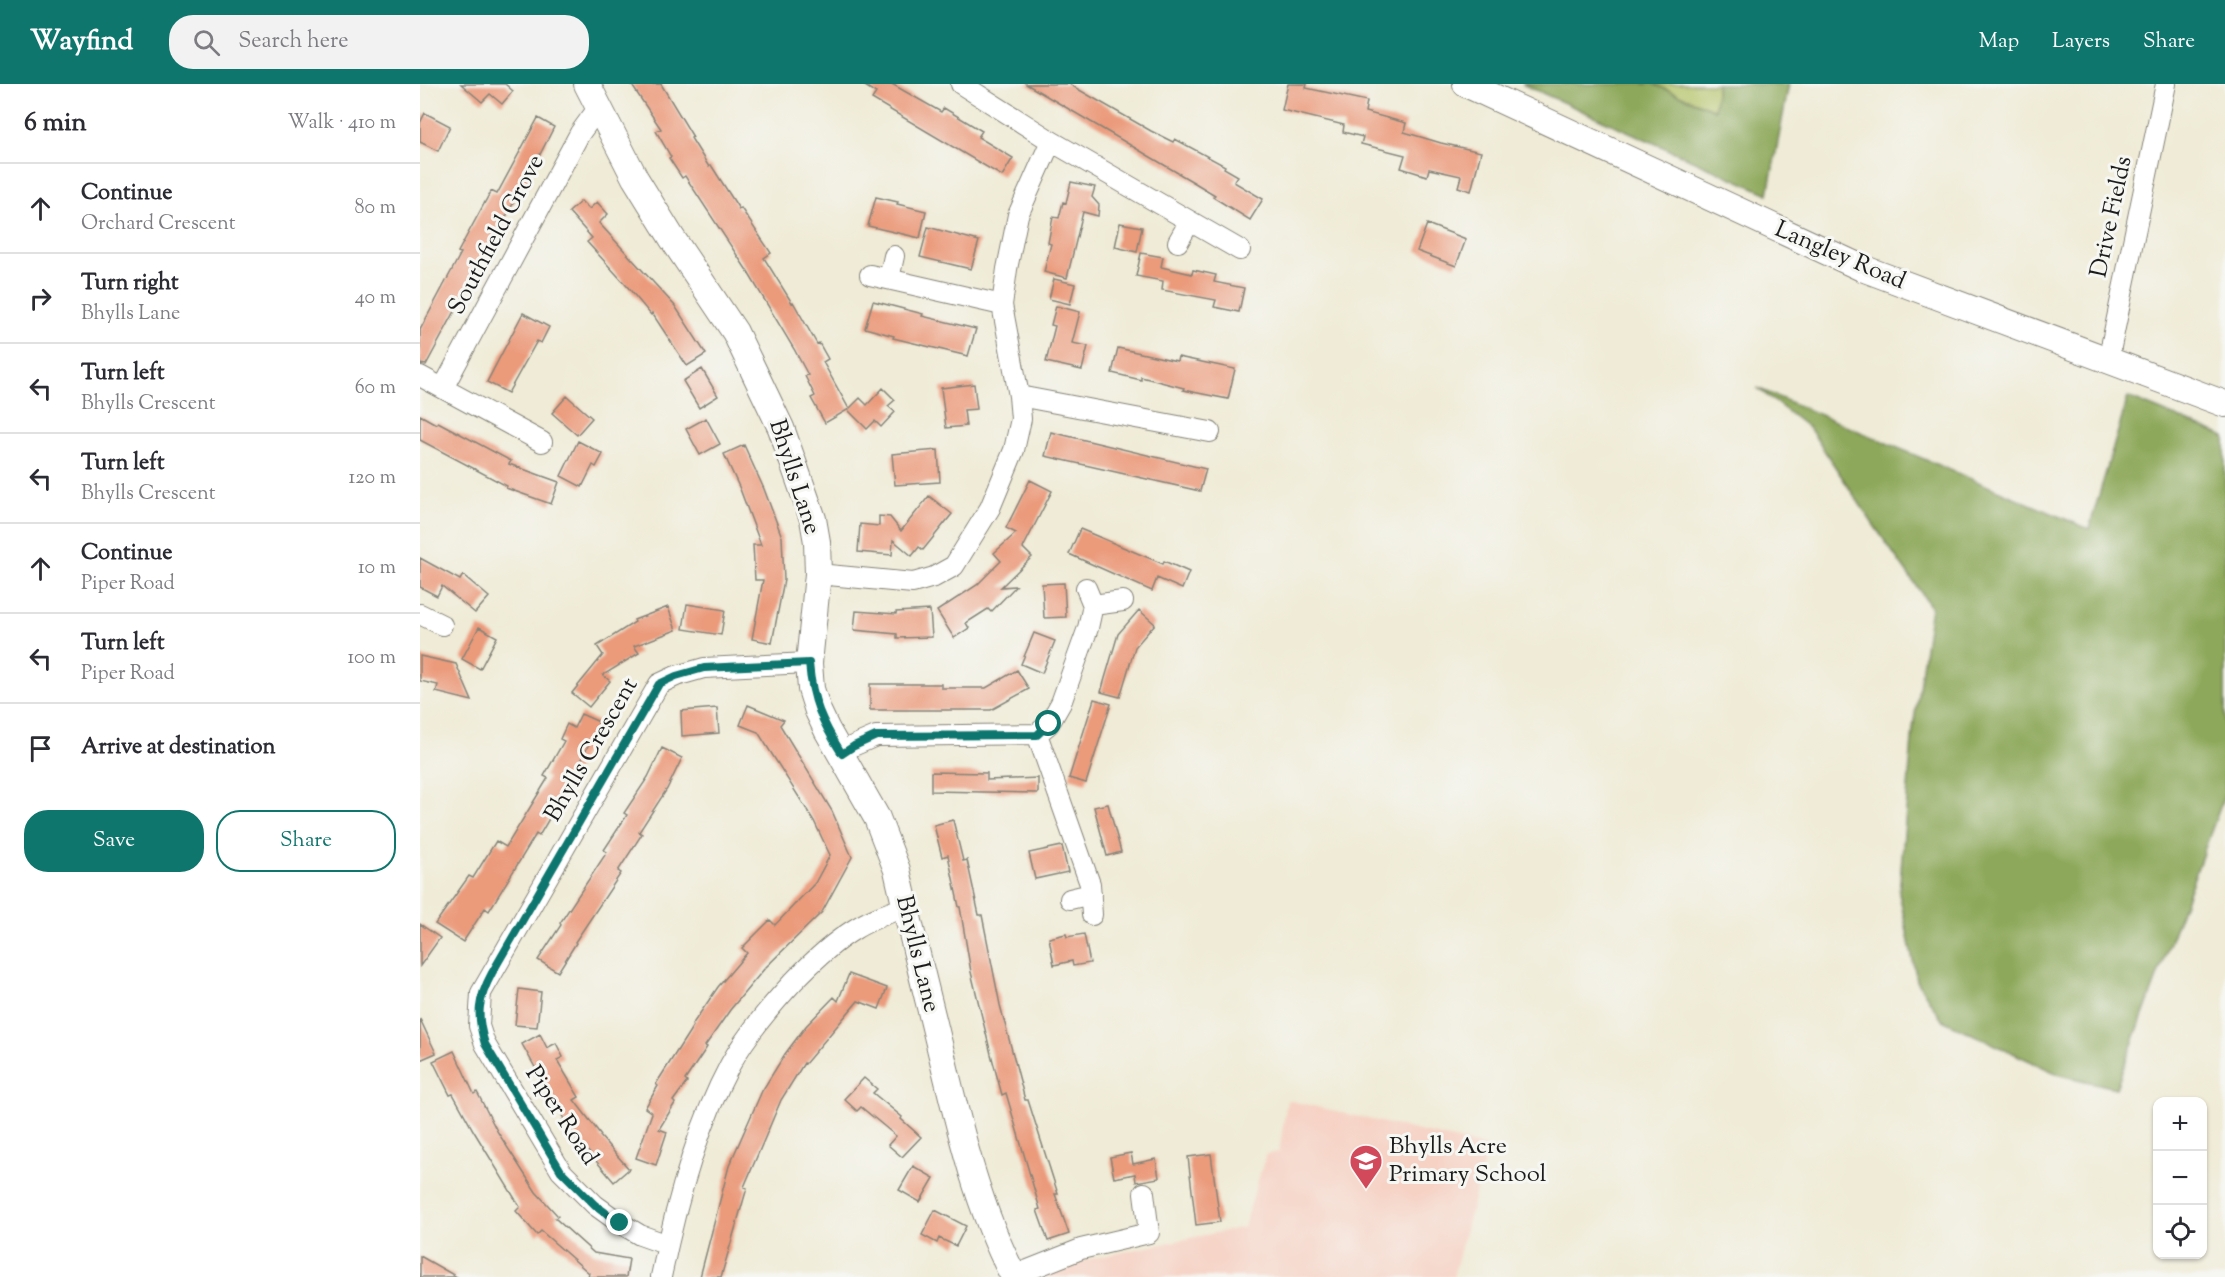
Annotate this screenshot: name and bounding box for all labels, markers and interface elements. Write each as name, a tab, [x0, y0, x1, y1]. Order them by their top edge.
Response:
search box	[169, 15, 589, 69]
text: Wayfind	[30, 22, 133, 62]
icon: search	[190, 26, 223, 59]
text: Search here	[238, 26, 349, 58]
text: Map	[1979, 27, 2019, 57]
text: Layers	[2052, 27, 2110, 57]
text: Share	[2143, 27, 2195, 57]
text: 6 min	[24, 105, 87, 142]
text: Walk · 410 m	[287, 109, 396, 138]
street label: Southfield Grove	[440, 149, 554, 321]
street label: Drive Fields	[2083, 153, 2141, 281]
text: Continue	[81, 178, 172, 210]
icon: ahead	[24, 192, 57, 225]
text: 80 m	[355, 194, 396, 223]
text: Orchard Crescent	[81, 210, 236, 239]
street label: Langley Road	[1769, 213, 1911, 299]
text: Turn right	[81, 268, 178, 300]
icon: right	[24, 282, 57, 315]
text: 40 m	[355, 284, 396, 313]
text: Bhylls Lane	[81, 300, 180, 329]
text: Turn left	[81, 358, 164, 390]
icon: left	[24, 372, 57, 405]
text: 60 m	[355, 374, 396, 403]
text: Bhylls Crescent	[81, 390, 216, 419]
street label: Bhylls Lane	[759, 415, 829, 539]
text: Turn left	[81, 448, 164, 480]
icon: left	[24, 462, 57, 495]
text: 120 m	[348, 464, 396, 493]
text: Bhylls Crescent	[81, 480, 216, 509]
text: Continue	[81, 538, 172, 570]
icon: ahead	[24, 552, 57, 585]
text: 10 m	[358, 554, 396, 583]
text: Piper Road	[81, 570, 175, 599]
text: Turn left	[81, 628, 164, 660]
icon: left	[24, 642, 57, 675]
text: 100 m	[347, 644, 396, 673]
text: Piper Road	[81, 660, 175, 689]
street label: Bhylls Crescent	[537, 672, 647, 828]
route start	[1035, 710, 1061, 736]
icon: arrive	[24, 732, 57, 765]
text: Arrive at destination	[81, 732, 276, 764]
button: Save	[24, 810, 204, 872]
button: Share	[216, 810, 396, 872]
street label: Bhylls Lane	[886, 892, 948, 1016]
street label: Piper Road	[516, 1060, 606, 1173]
map controls	[2153, 1097, 2207, 1259]
button: +	[2153, 1097, 2207, 1151]
place label: Bhylls Acre Primary School	[1389, 1130, 1547, 1192]
school or university icon: Bhylls Acre Primary School	[1348, 1143, 1384, 1190]
button: −	[2153, 1151, 2207, 1205]
button: locate	[2153, 1205, 2207, 1259]
route end	[606, 1209, 632, 1235]

